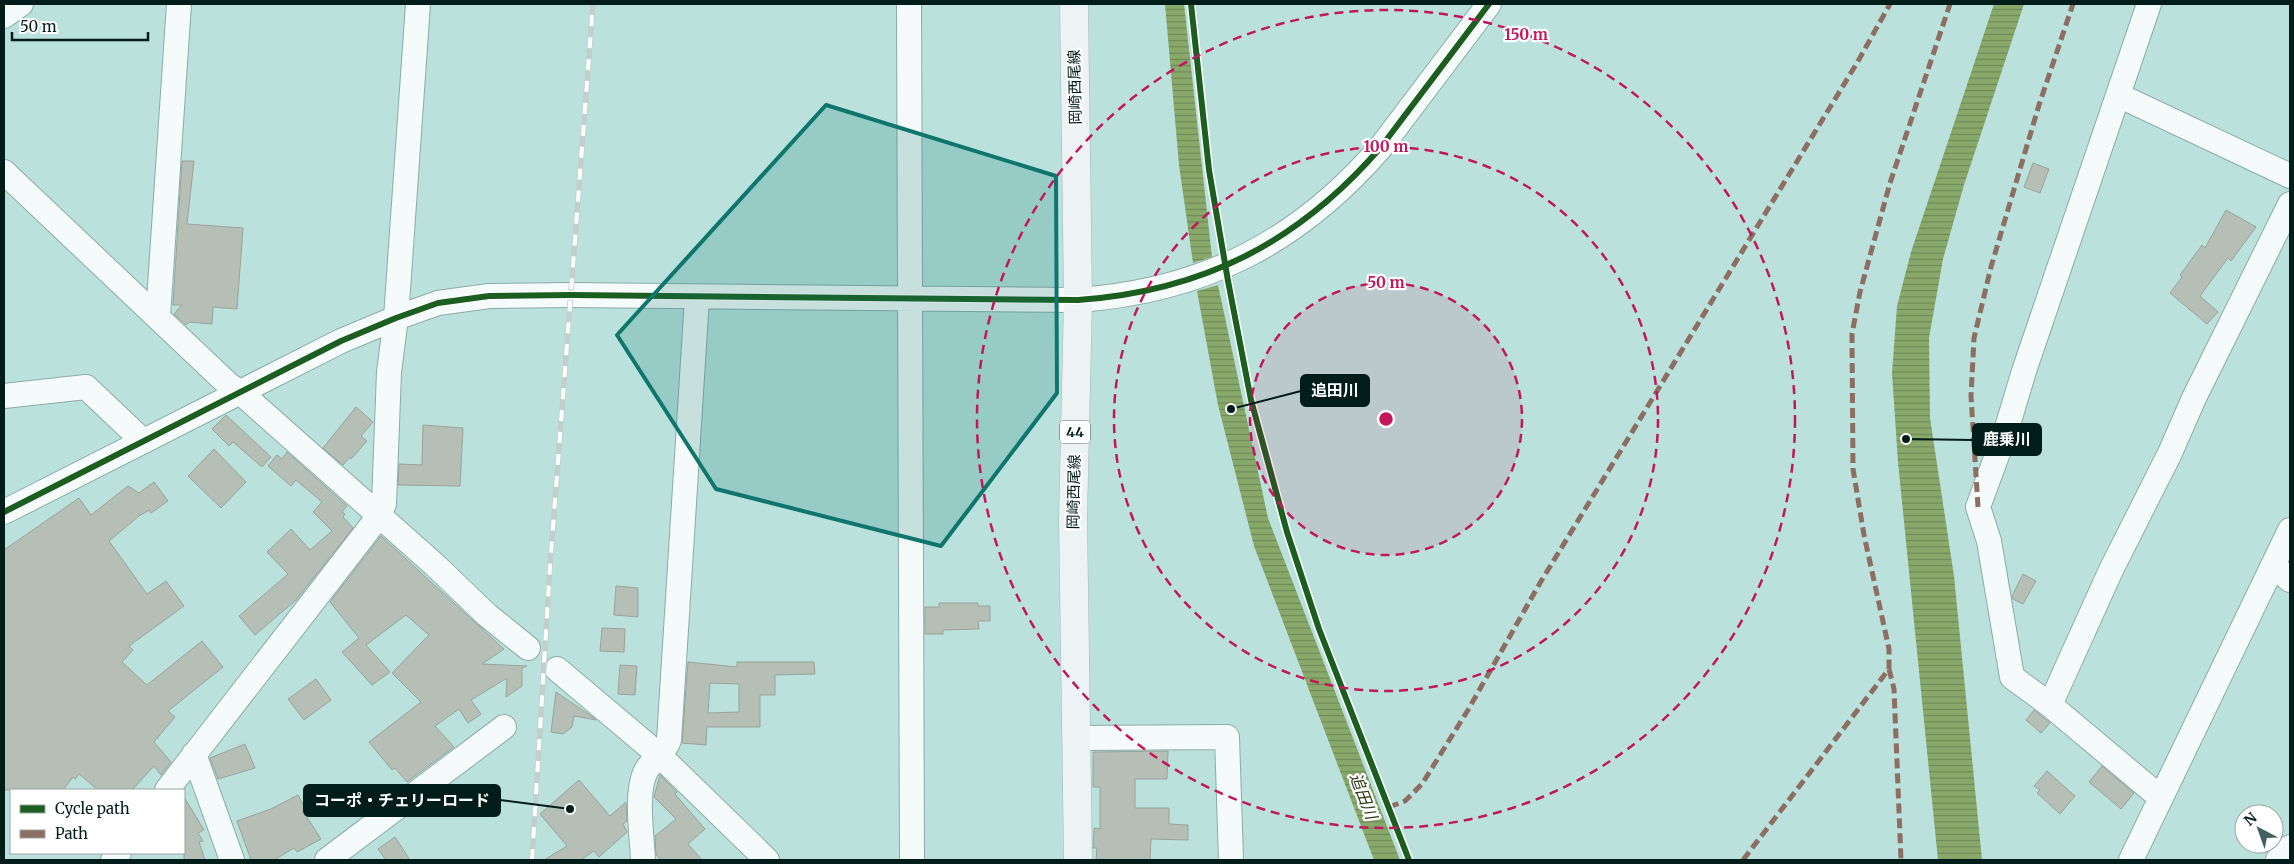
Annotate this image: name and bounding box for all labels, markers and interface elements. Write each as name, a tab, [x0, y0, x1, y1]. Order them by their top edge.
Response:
scale bar	[12, 10, 149, 42]
text: 50 m	[20, 17, 57, 36]
text: 150 m	[1504, 25, 1548, 44]
street label: 岡崎西尾線	[1064, 49, 1085, 125]
text: 100 m	[1364, 137, 1408, 156]
text: 50 m	[1367, 273, 1405, 292]
callout: 追田川	[1301, 375, 1369, 406]
text: 追田川	[1311, 380, 1359, 400]
centre of rings	[1377, 410, 1395, 428]
road number: 44	[1060, 421, 1090, 444]
callout: 鹿乗川	[1973, 424, 2041, 455]
text: 鹿乗川	[1983, 429, 2031, 449]
street label: 岡崎西尾線	[1063, 454, 1084, 530]
water label: 追田川	[1346, 770, 1383, 824]
callout: コーポ・チェリーロード	[304, 785, 500, 816]
legend	[10, 789, 185, 854]
text: コーポ・チェリーロード	[314, 790, 490, 810]
text: Cycle path	[55, 799, 130, 818]
north arrow	[2234, 804, 2284, 854]
text: N	[2240, 809, 2261, 830]
text: Path	[55, 824, 88, 843]

